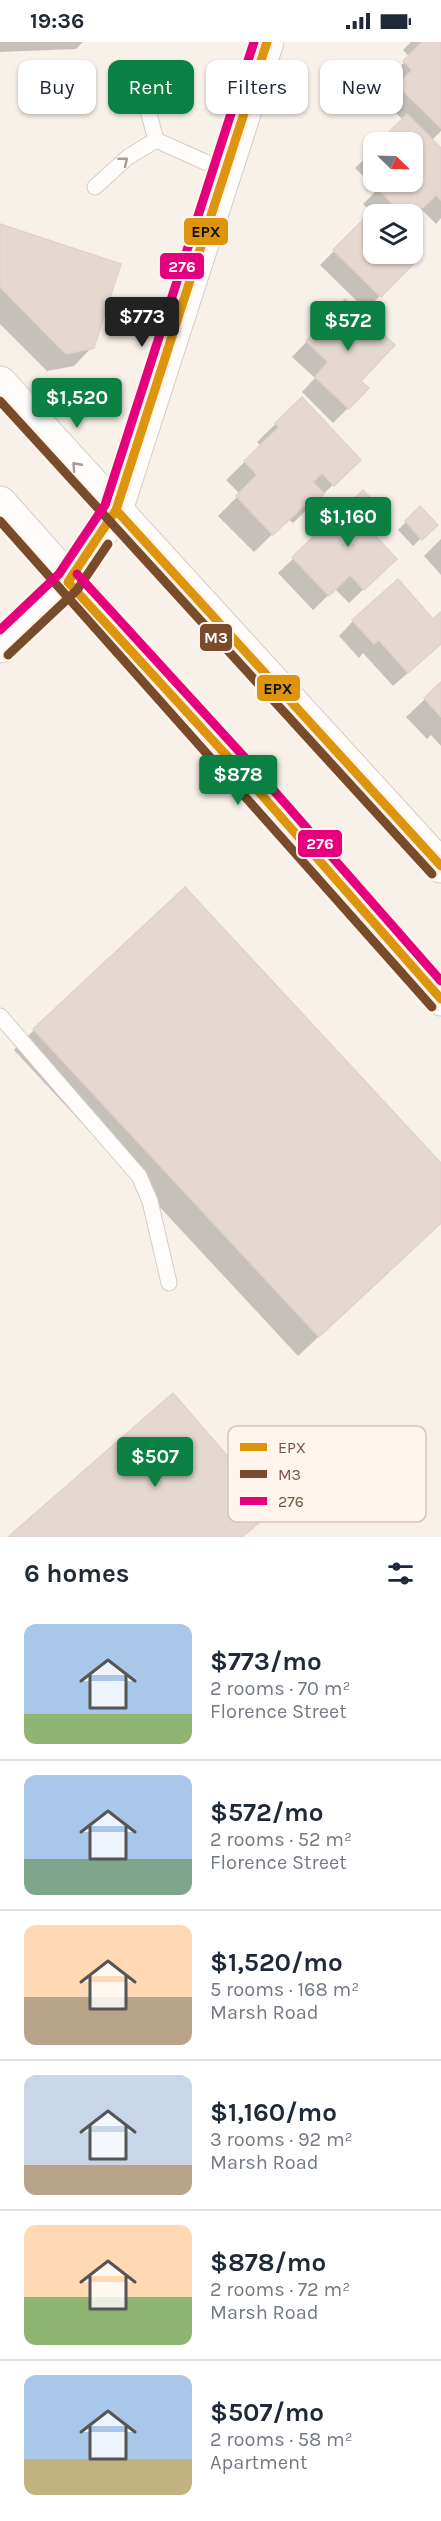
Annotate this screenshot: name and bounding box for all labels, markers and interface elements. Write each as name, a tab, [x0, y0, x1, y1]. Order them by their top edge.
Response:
text: 19:36	[30, 8, 84, 34]
chip: Buy	[18, 60, 96, 114]
chip: Rent	[108, 60, 194, 114]
chip: Filters	[206, 60, 308, 114]
chip: New	[320, 60, 403, 114]
north arrow	[363, 132, 423, 192]
map controls	[363, 132, 423, 264]
one-way arrow	[117, 158, 128, 169]
button: layers	[363, 204, 423, 264]
line badge: EPX	[183, 217, 229, 246]
text: EPX	[191, 222, 221, 241]
line badge: 276	[159, 252, 205, 280]
text: 276	[168, 257, 196, 276]
pin: $773	[106, 297, 178, 348]
pin: $572	[312, 301, 384, 352]
text: $773	[119, 305, 165, 328]
text: $572	[324, 309, 372, 332]
pin: $1,520	[28, 378, 126, 429]
text: $1,520	[46, 386, 108, 409]
one-way arrow	[72, 462, 83, 473]
pin: $1,160	[299, 497, 397, 548]
text: $1,160	[319, 505, 377, 528]
line badge: M3	[199, 623, 233, 652]
text: M3	[204, 628, 228, 647]
line badge: EPX	[256, 674, 301, 702]
text: EPX	[263, 679, 293, 698]
pin: $878	[202, 755, 274, 806]
text: $878	[213, 763, 263, 786]
line badge: 276	[297, 829, 343, 858]
text: 276	[306, 834, 334, 853]
legend	[228, 1426, 426, 1522]
pin: $507	[119, 1437, 191, 1488]
text: EPX	[278, 1438, 306, 1457]
text: $507	[131, 1445, 179, 1468]
text: M3	[278, 1465, 301, 1484]
text: 276	[278, 1492, 304, 1511]
icon: filters	[384, 1557, 417, 1590]
text: 6 homes	[24, 1558, 129, 1589]
text: $773/mo	[210, 1646, 322, 1677]
icon: home	[72, 1648, 144, 1720]
text: 2 rooms · 70 m²	[210, 1677, 350, 1700]
text: Florence Street	[210, 1700, 347, 1723]
text: $572/mo	[210, 1797, 323, 1828]
icon: home	[72, 1799, 144, 1871]
text: 2 rooms · 52 m²	[210, 1828, 352, 1851]
text: Florence Street	[210, 1851, 347, 1874]
text: $1,520/mo	[210, 1947, 343, 1978]
icon: home	[72, 1949, 144, 2021]
text: 5 rooms · 168 m²	[210, 1978, 359, 2001]
text: Marsh Road	[210, 2001, 319, 2024]
text: $1,160/mo	[210, 2097, 337, 2128]
icon: home	[72, 2099, 144, 2171]
text: 3 rooms · 92 m²	[210, 2128, 353, 2151]
text: Marsh Road	[210, 2151, 319, 2174]
text: $878/mo	[210, 2247, 326, 2278]
icon: home	[72, 2249, 144, 2321]
text: 2 rooms · 72 m²	[210, 2278, 350, 2301]
text: Marsh Road	[210, 2301, 319, 2324]
text: $507/mo	[210, 2397, 324, 2428]
icon: home	[72, 2399, 144, 2471]
text: 2 rooms · 58 m²	[210, 2428, 353, 2451]
text: Apartment	[210, 2451, 308, 2474]

